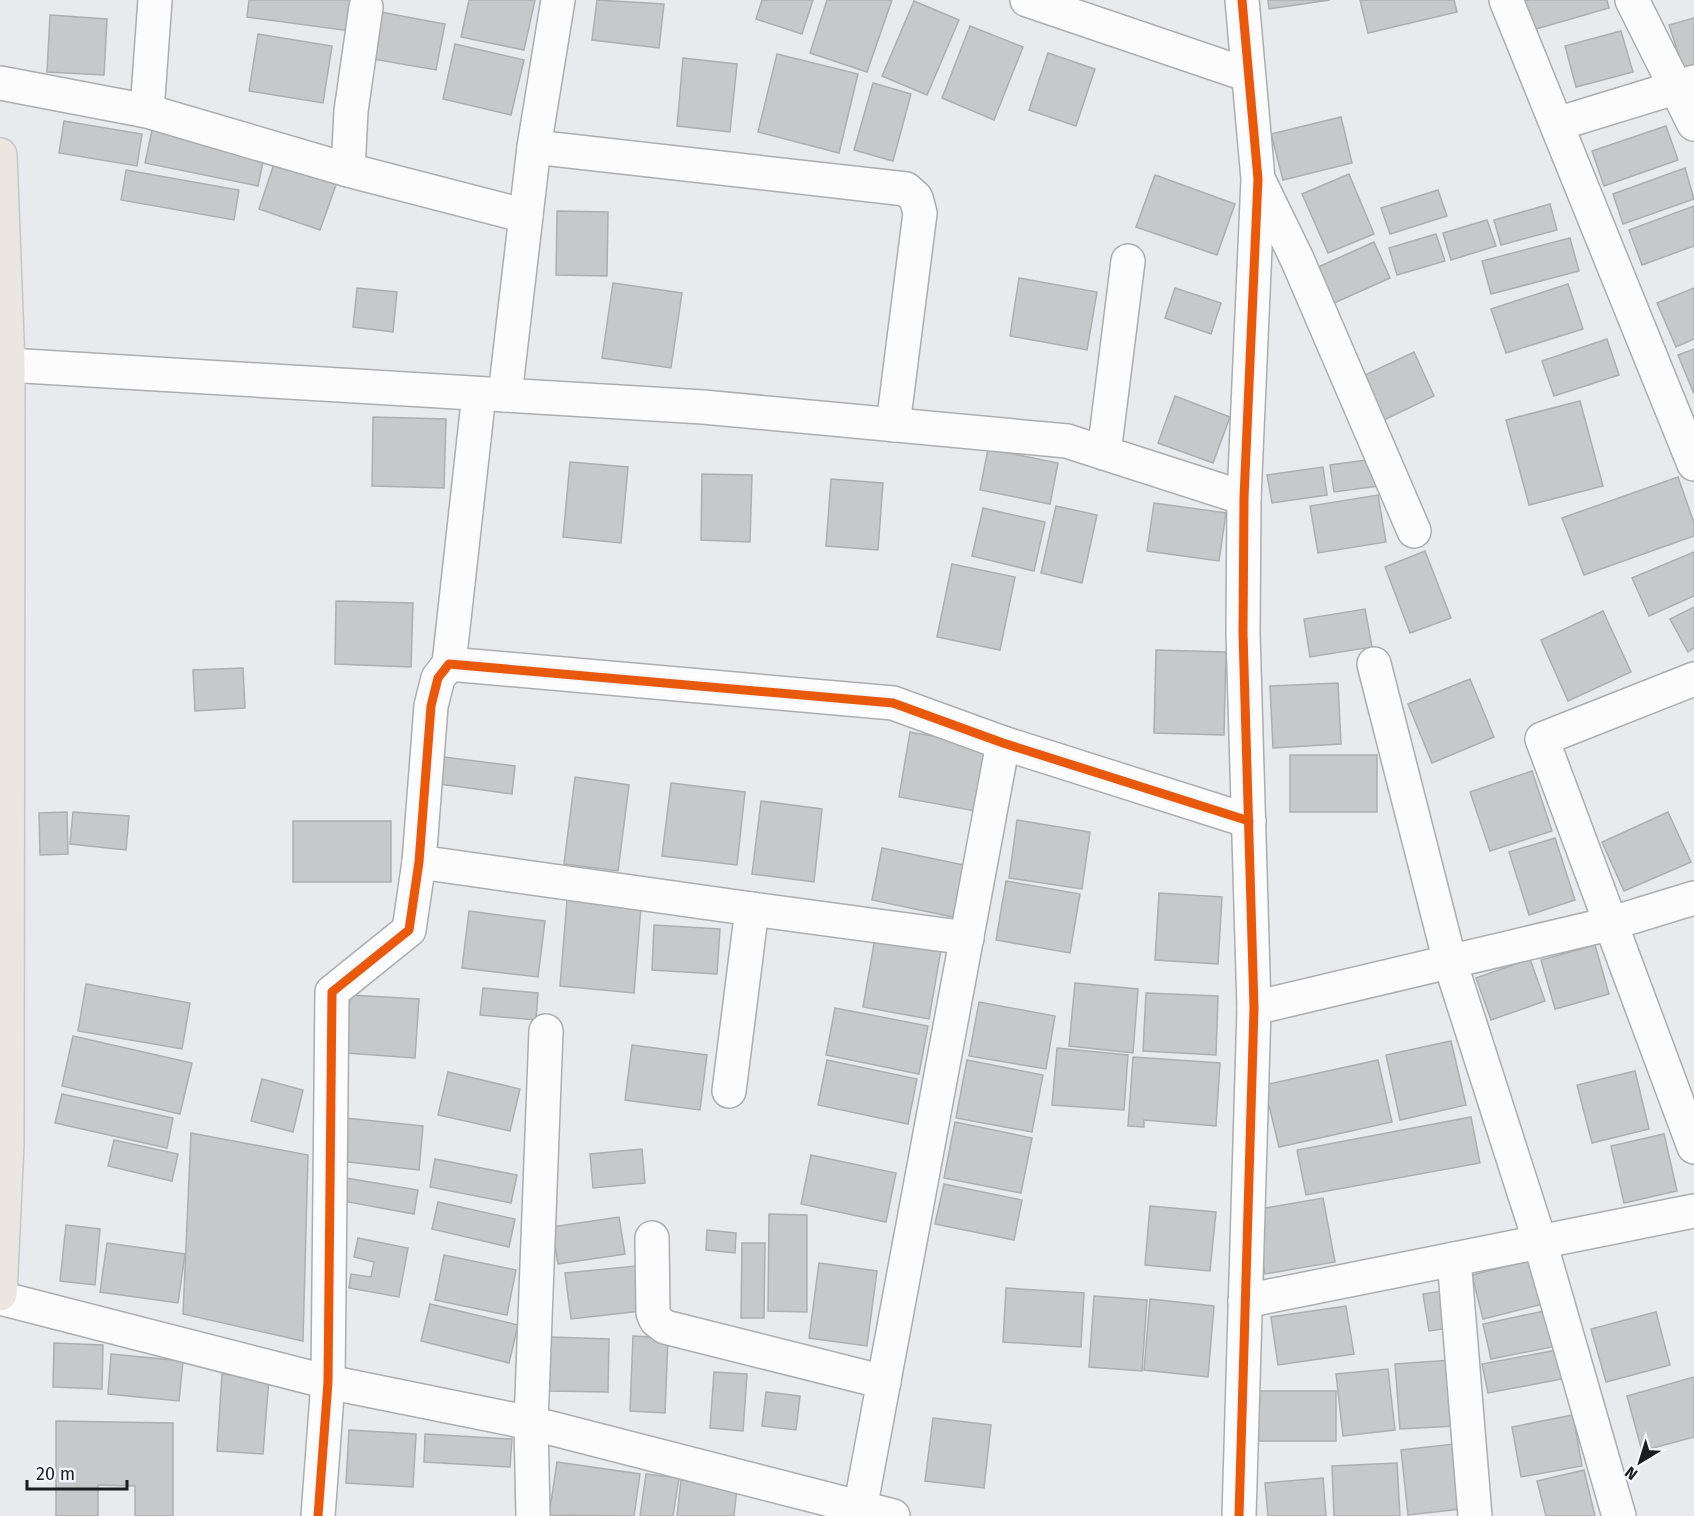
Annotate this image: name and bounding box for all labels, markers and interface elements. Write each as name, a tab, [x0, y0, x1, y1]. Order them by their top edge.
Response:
north arrow	[1610, 1432, 1670, 1492]
scale bar	[27, 1453, 128, 1491]
text: 20 m	[36, 1463, 75, 1485]
text: N	[1621, 1463, 1641, 1484]

